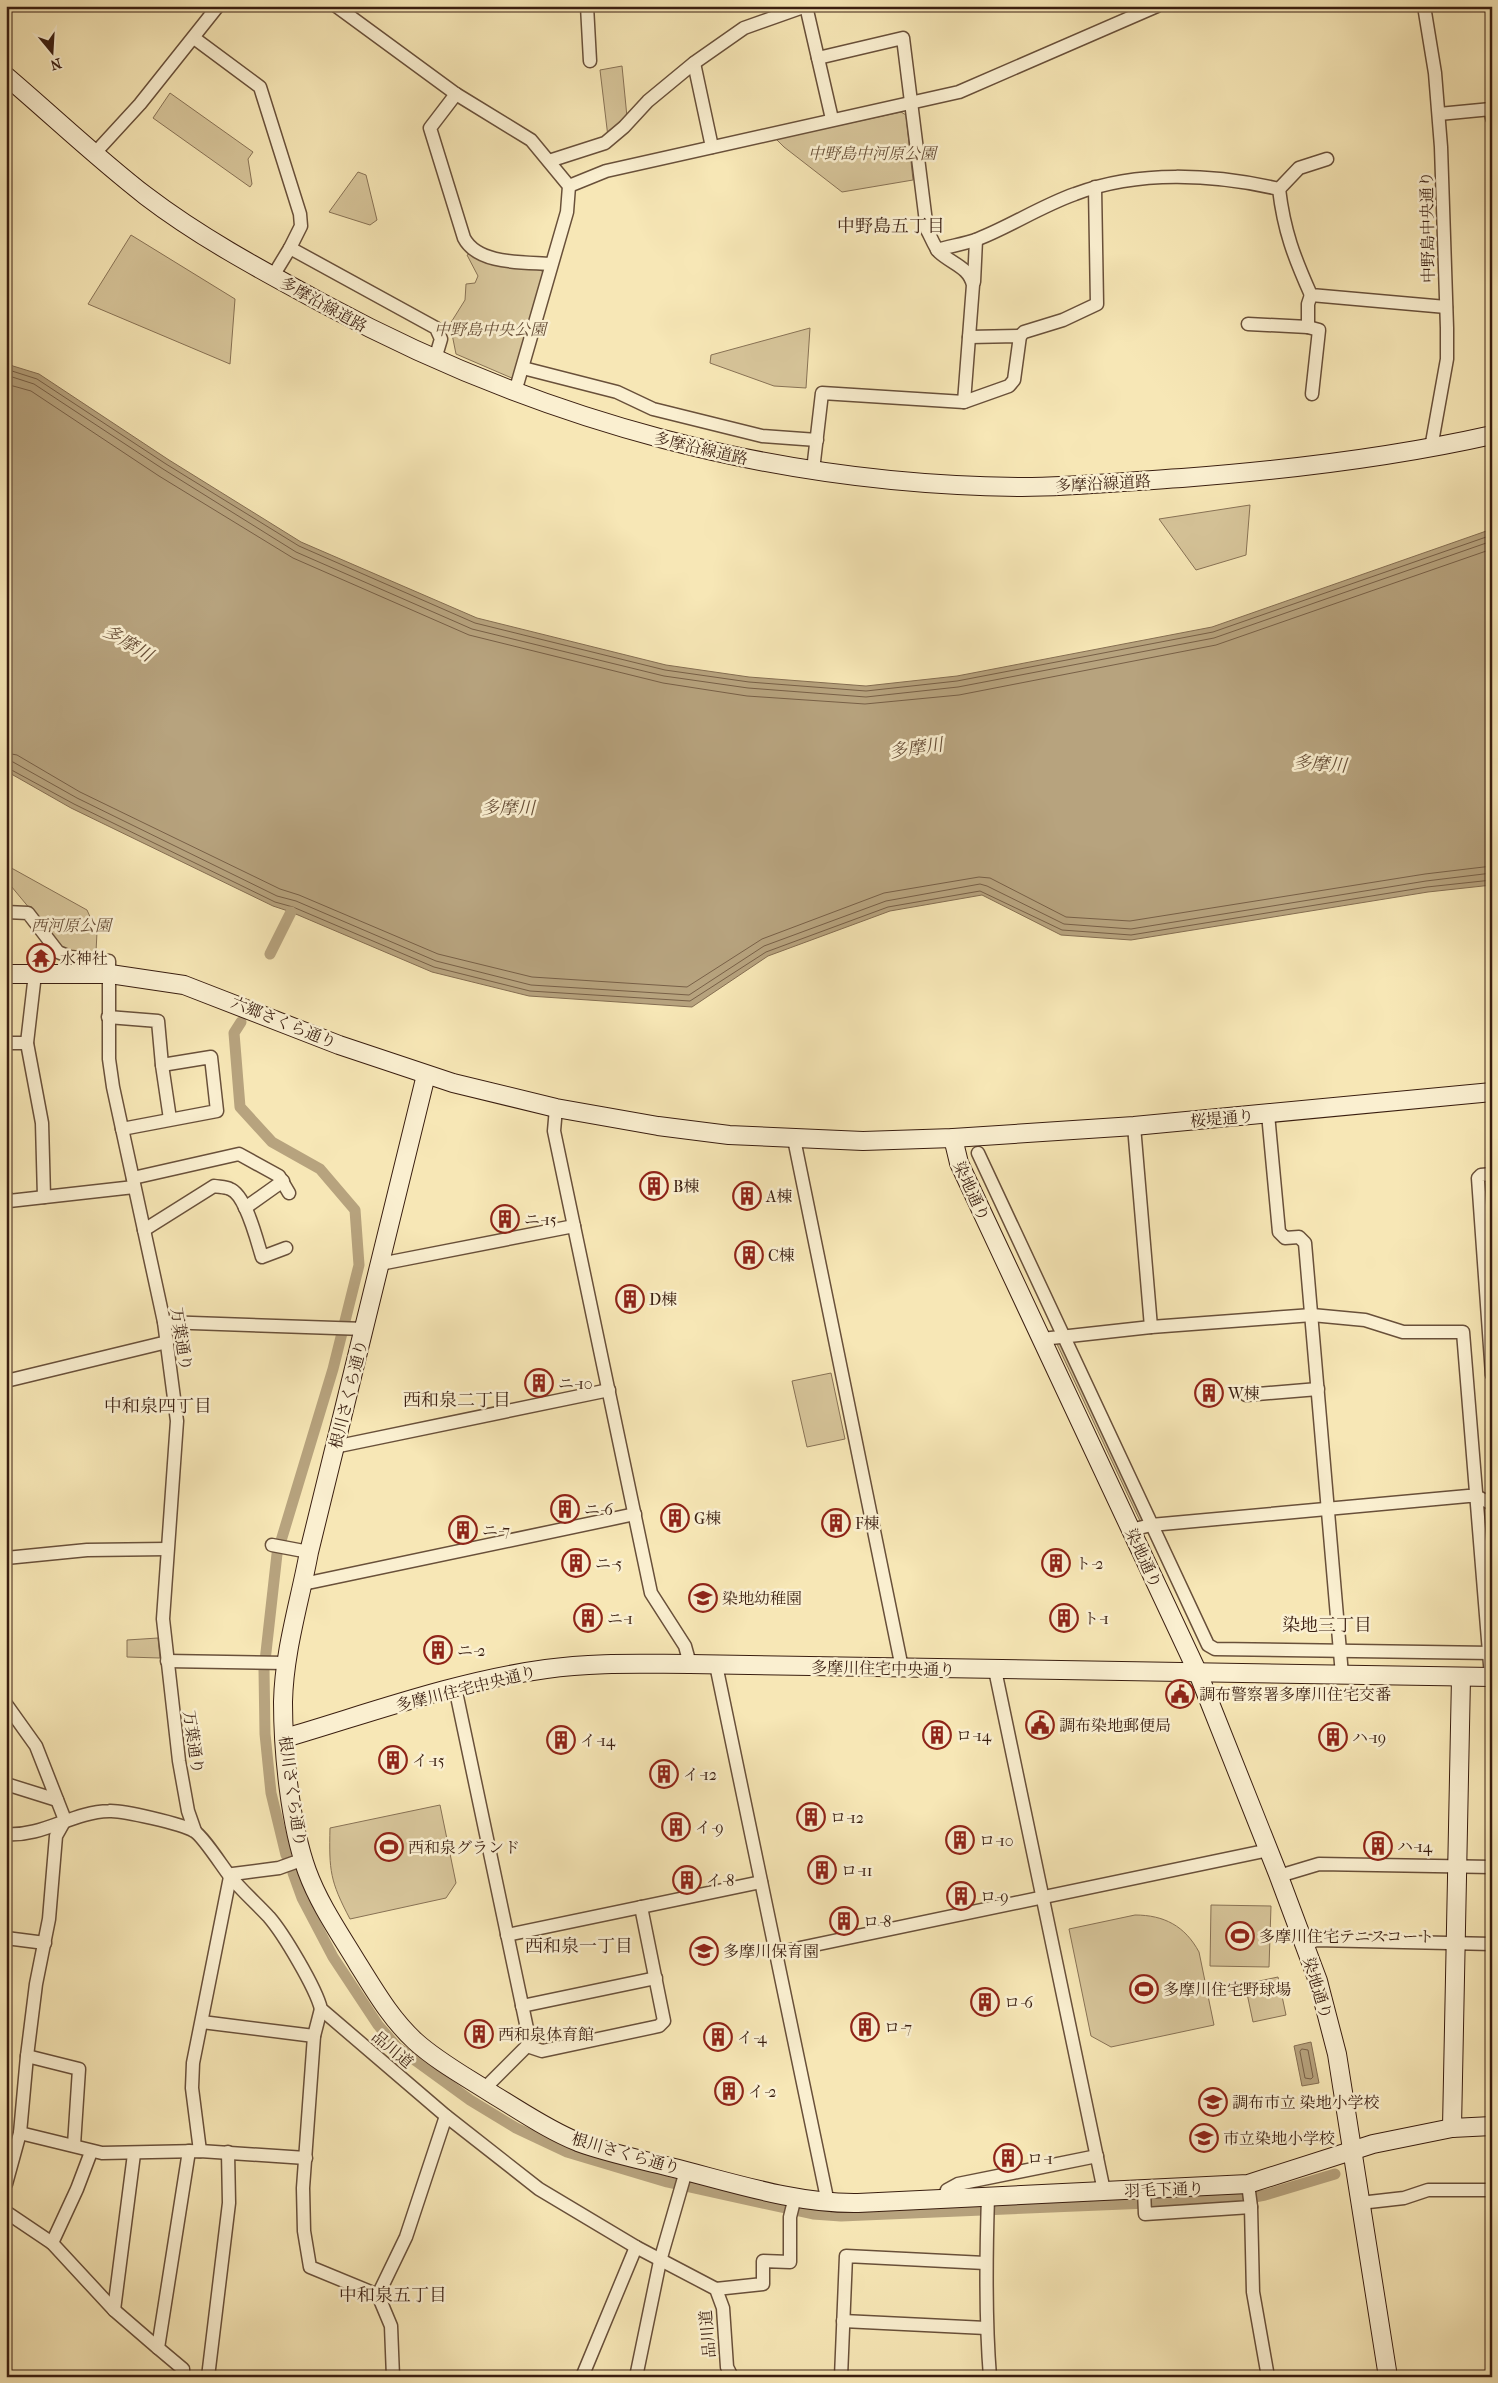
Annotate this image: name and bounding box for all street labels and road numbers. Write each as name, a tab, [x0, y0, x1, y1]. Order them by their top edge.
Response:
street label: 中野島中央通り	[1417, 171, 1438, 283]
street label: 多摩沿線道路	[277, 273, 370, 336]
street label: 多摩沿線道路	[652, 428, 750, 469]
street label: 多摩沿線道路	[1055, 471, 1151, 495]
street label: 六郷さくら通り	[228, 993, 339, 1052]
street label: 桜堤通り	[1189, 1106, 1255, 1131]
street label: 染地通り	[949, 1158, 994, 1224]
street label: 万葉通り	[167, 1306, 196, 1372]
street label: 根川さくら通り	[326, 1337, 371, 1451]
street label: 染地通り	[1121, 1525, 1166, 1591]
street label: 多摩川住宅中央通り	[811, 1658, 955, 1679]
street label: 多摩川住宅中央通り	[394, 1662, 538, 1715]
street label: 万葉通り	[180, 1709, 207, 1775]
street label: 根川さくら通り	[275, 1734, 310, 1848]
street label: 染地通り	[1299, 1955, 1336, 2022]
street label: 品川道	[368, 2027, 417, 2072]
street label: 根川さくら通り	[569, 2129, 682, 2178]
street label: 羽毛下通り	[1124, 2179, 1204, 2200]
street label: 品川道	[696, 2309, 719, 2359]

